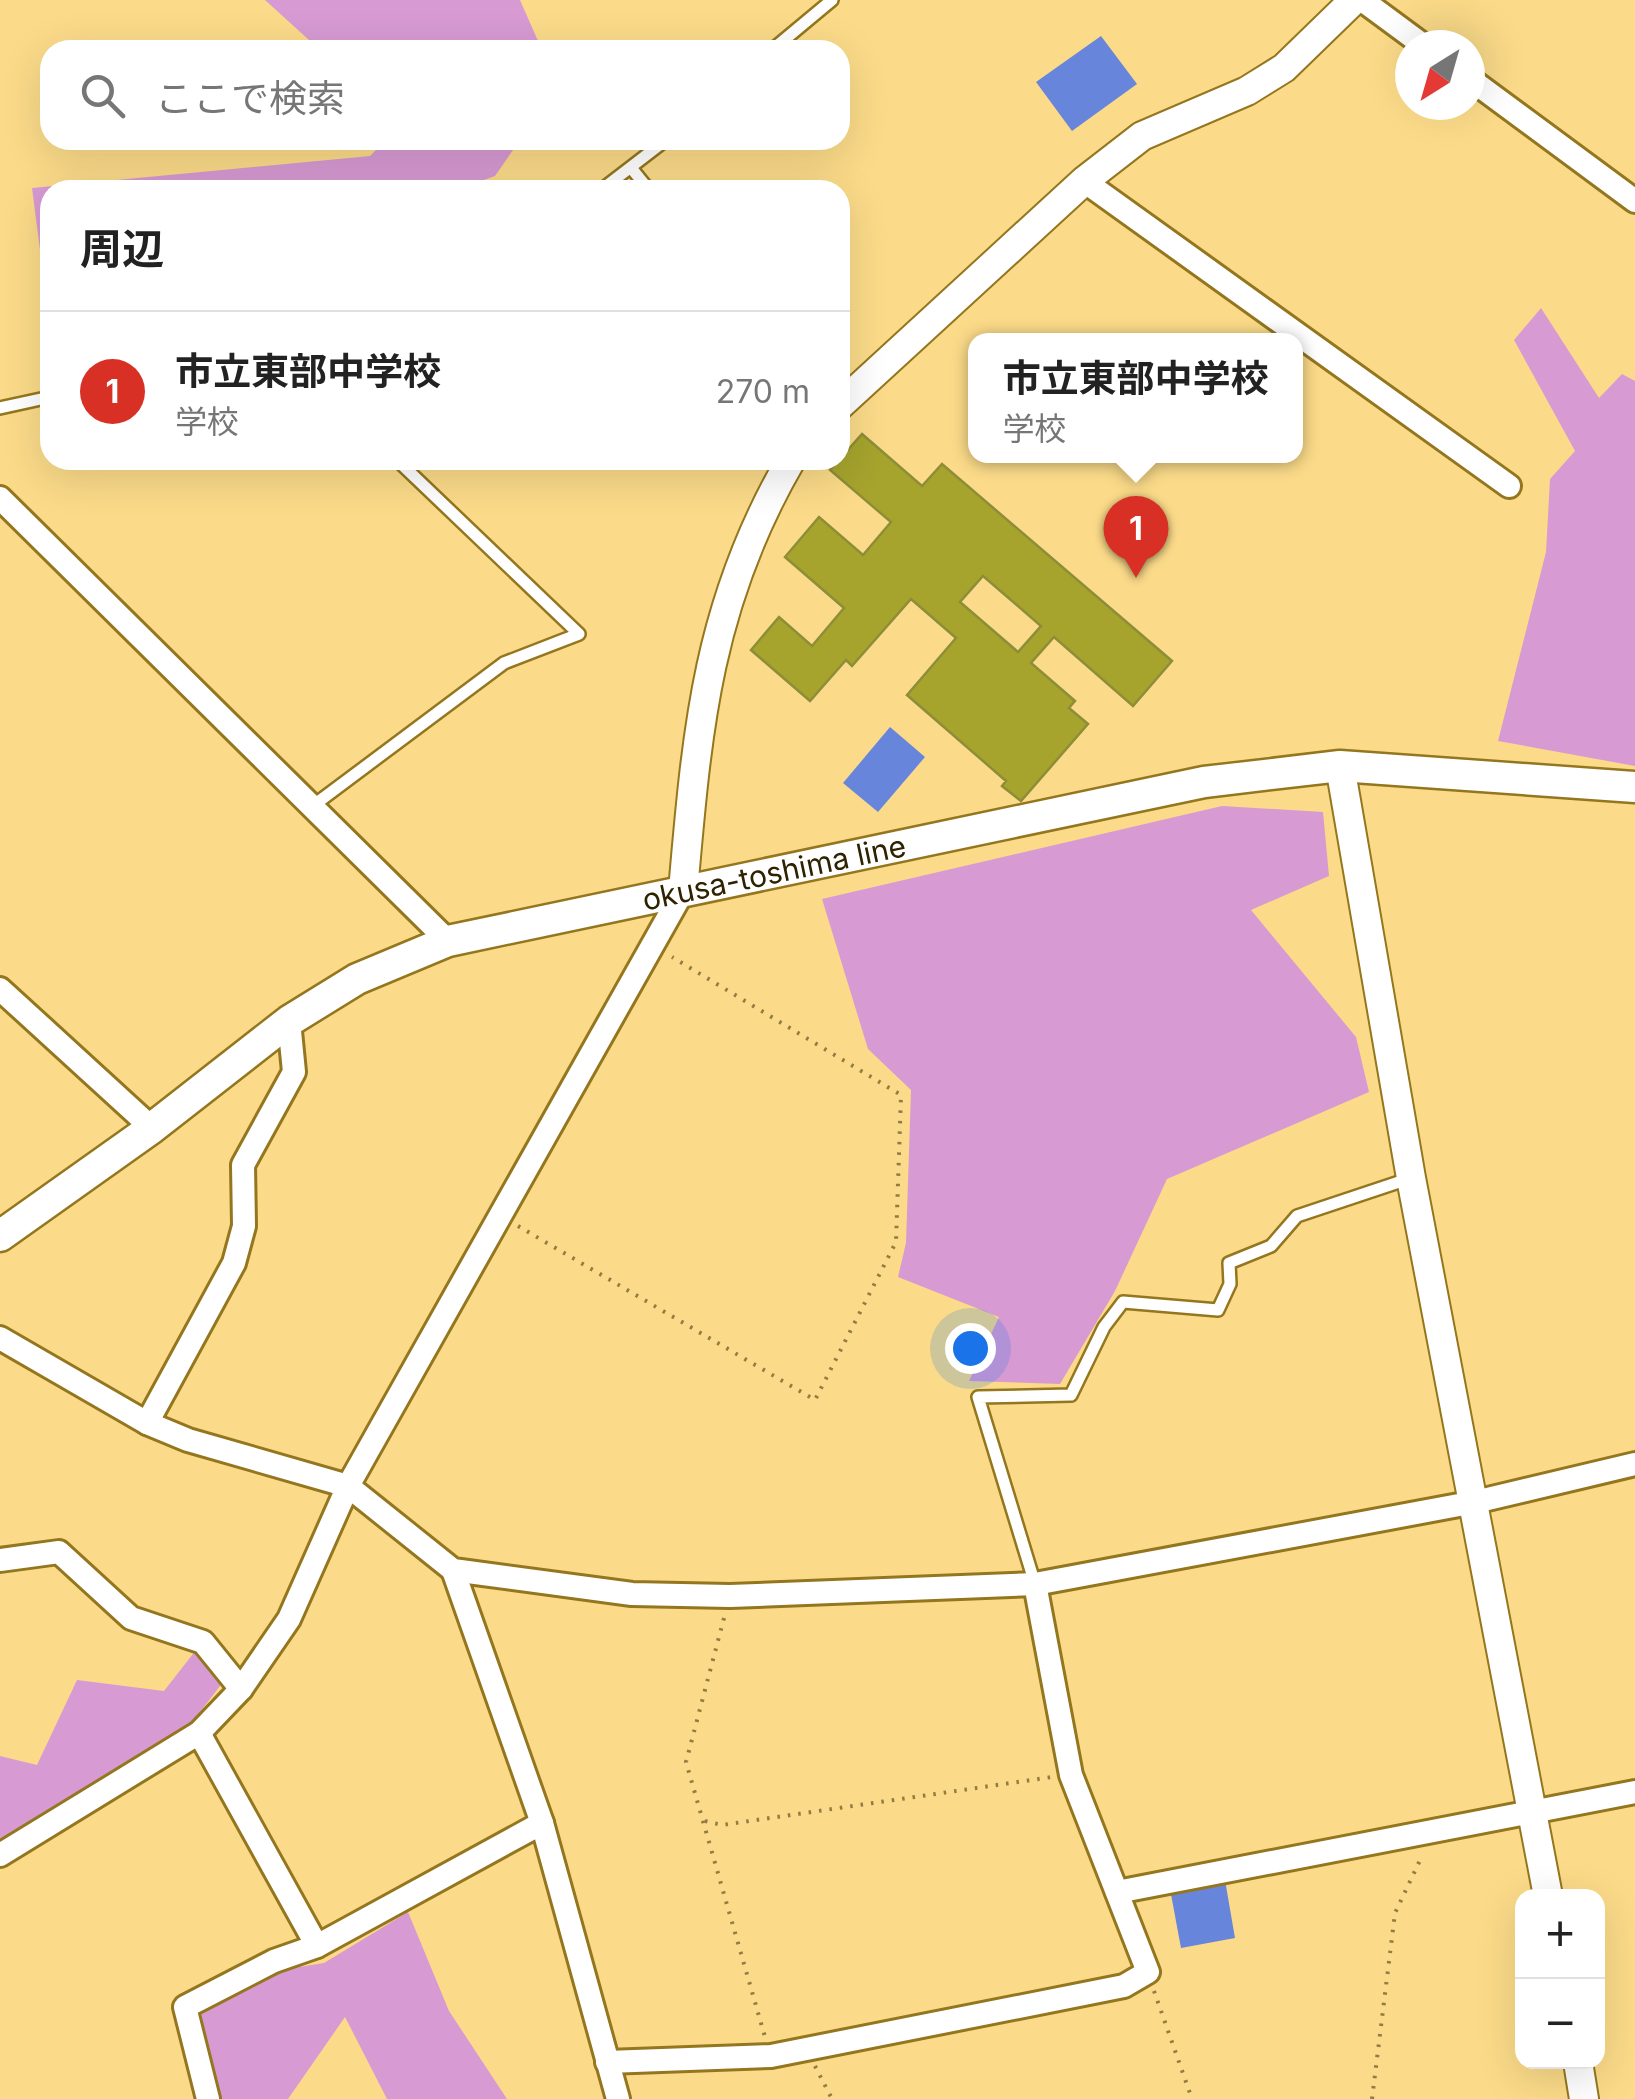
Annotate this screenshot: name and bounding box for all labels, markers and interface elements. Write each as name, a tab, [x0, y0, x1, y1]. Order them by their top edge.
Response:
north arrow	[1395, 30, 1485, 120]
search box	[40, 40, 850, 150]
icon: search	[75, 68, 130, 123]
text: ここで検索	[155, 75, 345, 121]
text: 周辺	[80, 223, 164, 274]
popup	[968, 333, 1303, 463]
text: 市立東部中学校	[175, 348, 441, 394]
text: 市立東部中学校	[1002, 355, 1269, 401]
text: 1	[106, 372, 119, 411]
text: 270 m	[716, 372, 810, 411]
text: 学校	[175, 402, 239, 441]
text: 学校	[1002, 409, 1067, 448]
pin: 1	[1104, 496, 1168, 578]
street label: okusa-toshima line	[639, 827, 909, 918]
your location	[945, 1323, 996, 1374]
map controls	[1515, 1889, 1605, 2069]
button: +	[1515, 1889, 1605, 1979]
button: −	[1515, 1979, 1605, 2069]

